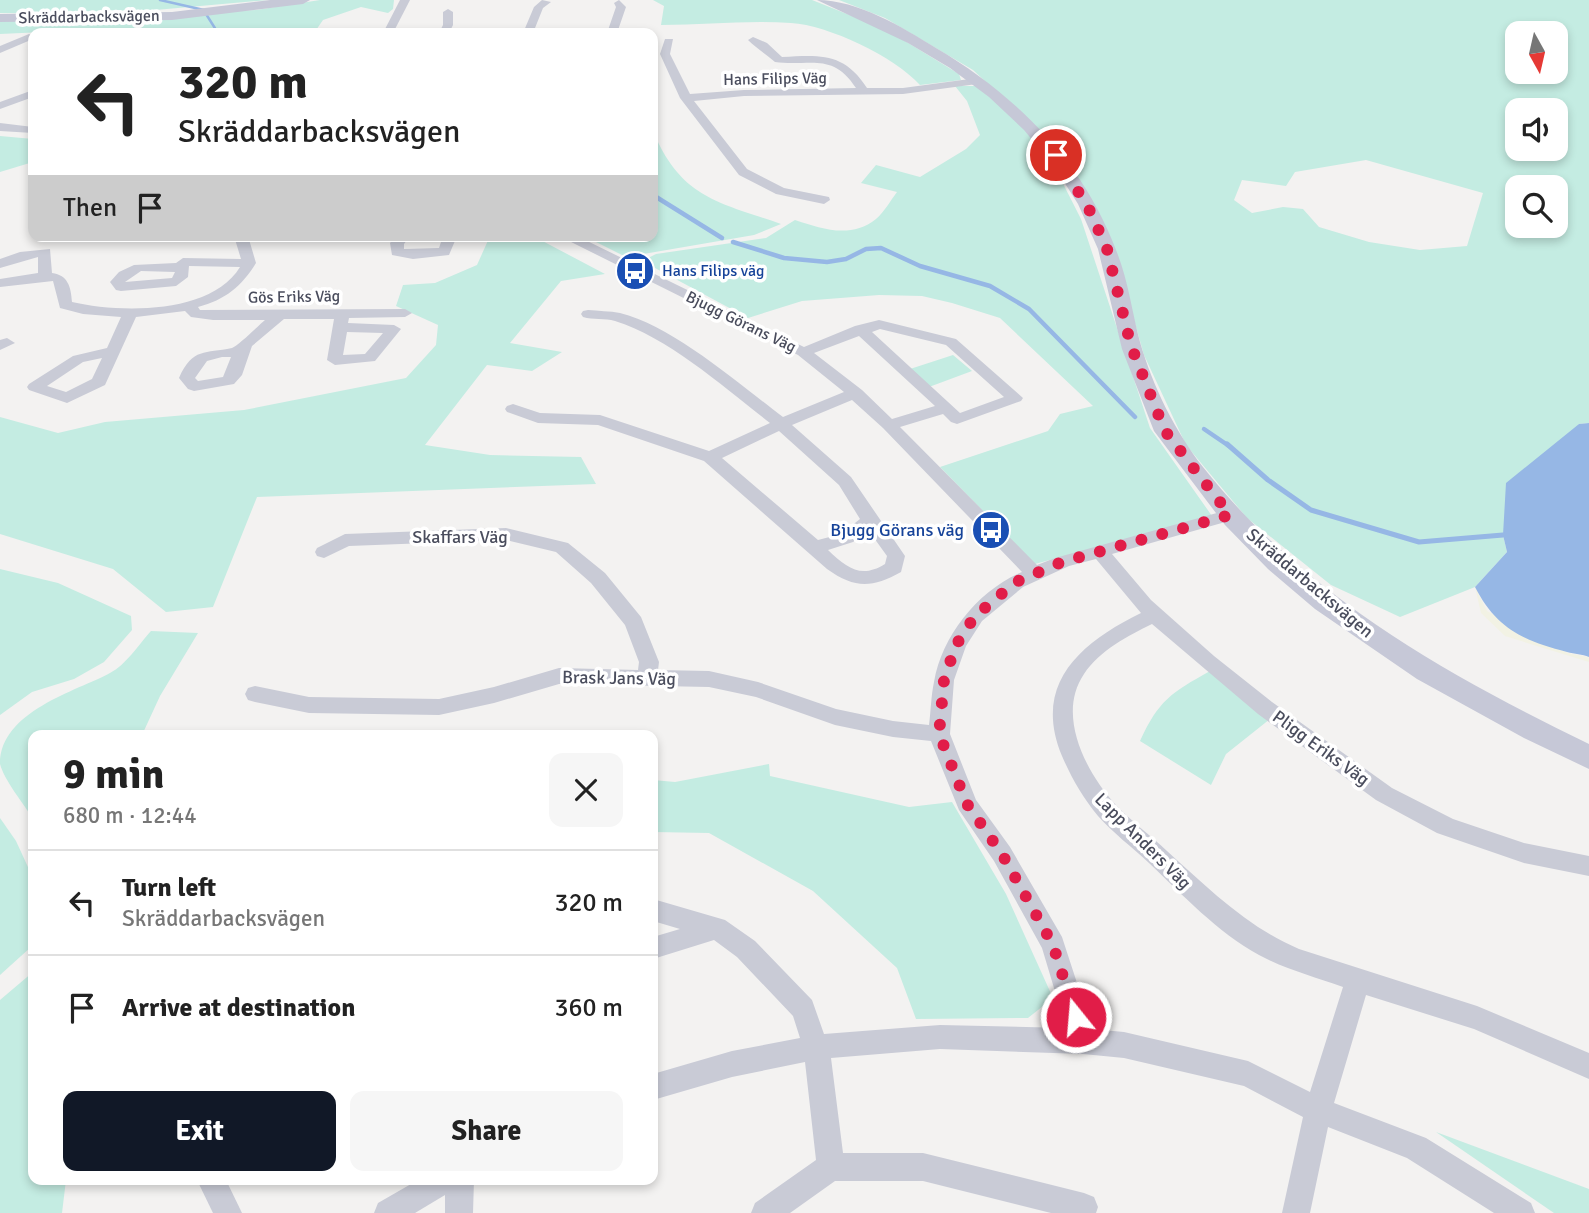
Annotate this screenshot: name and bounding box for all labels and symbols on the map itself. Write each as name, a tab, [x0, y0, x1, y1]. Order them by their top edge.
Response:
street label: Skräddarbacksvägen	[18, 6, 160, 28]
north arrow	[1505, 21, 1568, 84]
street label: Hans Filips Väg	[723, 68, 827, 90]
pin	[1026, 125, 1086, 185]
bus stop icon: Hans Filips väg	[614, 250, 656, 292]
place label: Hans Filips väg	[662, 261, 765, 281]
street label: Gös Eriks Väg	[248, 286, 340, 308]
street label: Bjugg Görans Väg	[683, 287, 799, 357]
bus stop icon: Bjugg Görans väg	[970, 509, 1012, 551]
place label: Bjugg Görans väg	[830, 519, 964, 541]
street label: Skräddarbacksvägen	[1242, 524, 1378, 642]
street label: Skaffars Väg	[412, 526, 508, 548]
street label: Brask Jans Väg	[562, 666, 676, 690]
street label: Pligg Eriks Väg	[1268, 706, 1374, 790]
street label: Lapp Anders Väg	[1090, 788, 1196, 894]
position arrow	[1039, 980, 1113, 1054]

